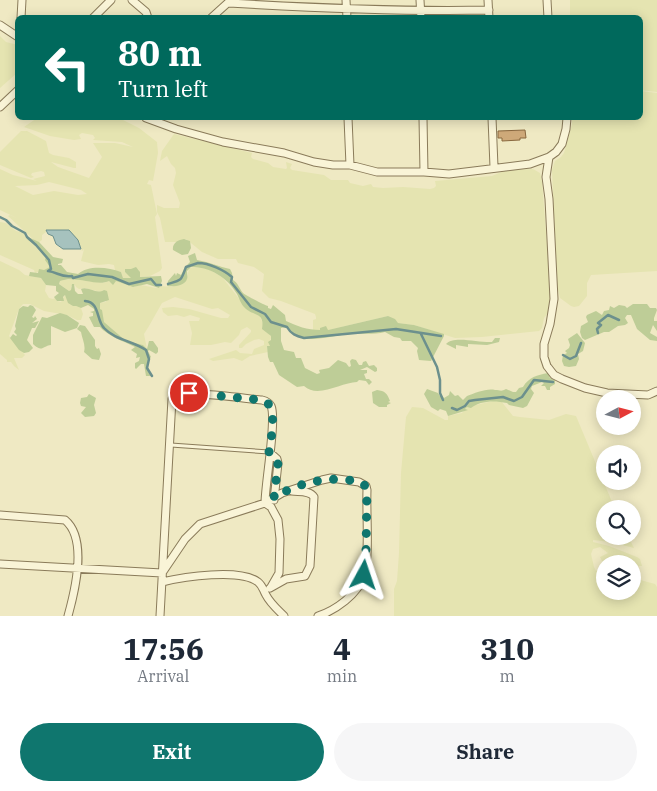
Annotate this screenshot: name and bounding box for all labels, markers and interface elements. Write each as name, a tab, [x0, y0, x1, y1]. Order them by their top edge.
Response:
text: 80 m	[118, 30, 202, 76]
icon: left	[35, 35, 100, 100]
text: Turn left	[118, 74, 208, 103]
pin	[168, 372, 210, 414]
icon: arrive	[175, 379, 203, 407]
north arrow	[596, 390, 641, 435]
map controls	[596, 390, 641, 600]
button: sound	[596, 445, 641, 490]
button: search	[596, 500, 641, 545]
position arrow	[337, 548, 389, 600]
button: layers	[596, 555, 641, 600]
text: 17:56	[123, 629, 204, 668]
text: 4	[333, 629, 351, 668]
text: 310	[480, 629, 534, 668]
text: Arrival	[137, 666, 189, 686]
text: min	[327, 666, 357, 686]
text: m	[500, 666, 515, 686]
button: Exit	[20, 723, 324, 781]
button: Share	[334, 723, 637, 781]

